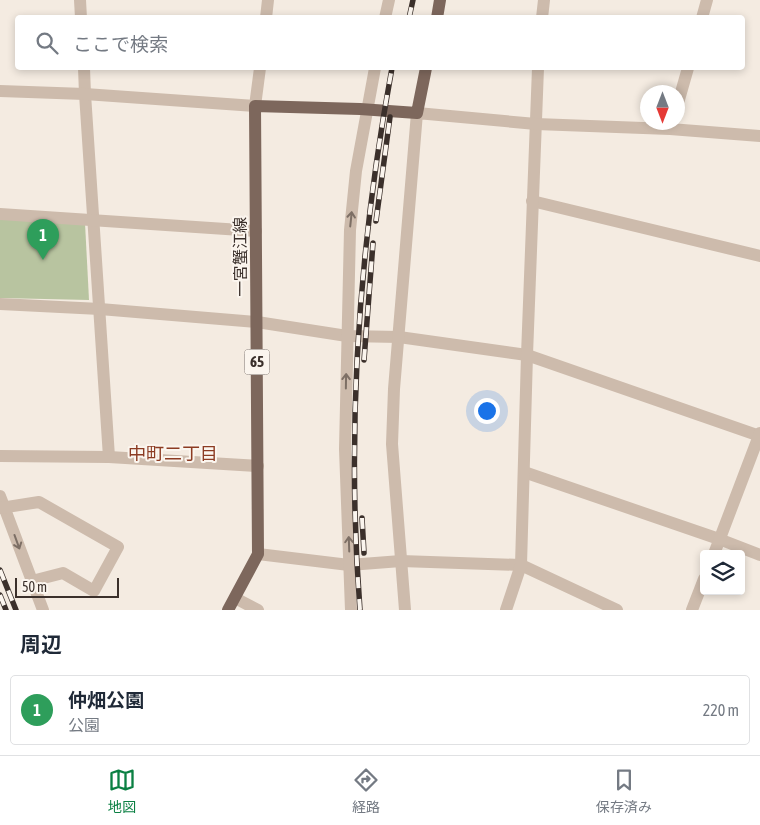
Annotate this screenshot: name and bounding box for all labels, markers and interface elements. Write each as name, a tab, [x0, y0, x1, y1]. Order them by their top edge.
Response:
search box	[15, 15, 745, 70]
icon: search	[33, 29, 61, 57]
text: ここで検索	[73, 33, 168, 55]
north arrow	[640, 85, 685, 130]
one-way arrow	[346, 211, 356, 227]
street label: 一宮蟹江線	[231, 217, 249, 297]
pin: 1	[27, 219, 59, 260]
road number: 65	[244, 350, 270, 374]
one-way arrow	[342, 374, 351, 390]
your location	[474, 398, 500, 424]
district label: 中町二丁目	[128, 443, 218, 464]
one-way arrow	[13, 534, 22, 549]
one-way arrow	[344, 536, 353, 552]
map controls	[700, 550, 745, 595]
button: layers	[700, 550, 745, 595]
scale bar	[15, 575, 119, 598]
text: 50 m	[22, 579, 47, 595]
text: 周辺	[20, 632, 62, 656]
text: 仲畑公園	[68, 689, 144, 711]
text: 1	[33, 701, 41, 719]
text: 220 m	[703, 701, 739, 719]
text: 公園	[68, 716, 100, 734]
tab: 地図	[108, 766, 136, 816]
tab: 経路	[352, 766, 380, 816]
tab: 保存済み	[596, 766, 652, 816]

